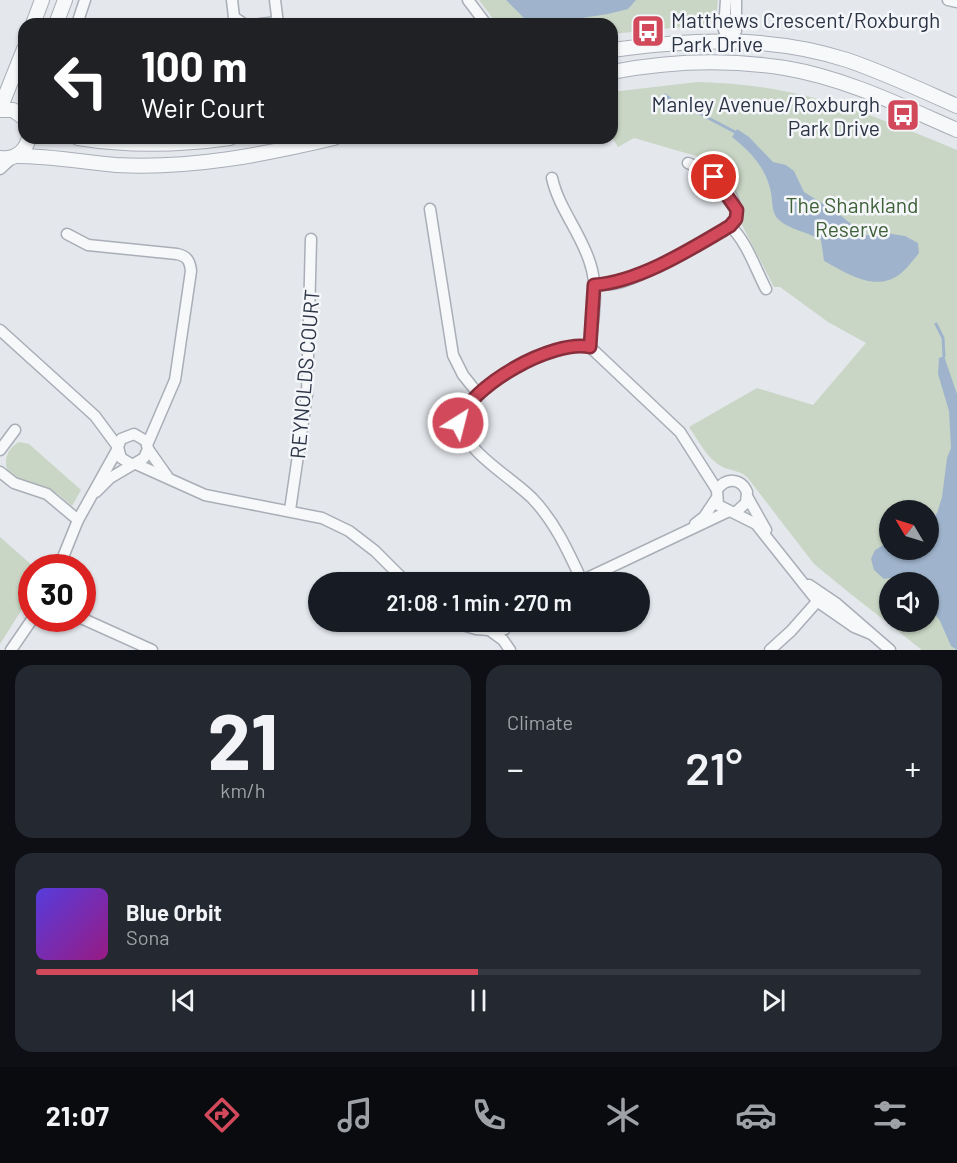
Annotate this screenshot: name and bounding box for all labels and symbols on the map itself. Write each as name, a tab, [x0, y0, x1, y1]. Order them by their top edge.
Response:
place label: Matthews Crescent/Roxburgh Park Drive	[671, 7, 940, 56]
bus stop icon: Matthews Crescent/Roxburgh Park Drive	[630, 13, 666, 49]
place label: Manley Avenue/Roxburgh Park Drive	[651, 91, 880, 140]
bus stop icon: Manley Avenue/Roxburgh Park Drive	[885, 97, 921, 133]
pin	[688, 151, 739, 202]
park label: The Shankland Reserve	[786, 192, 918, 241]
street label: REYNOLDS COURT	[284, 288, 324, 460]
position arrow	[426, 391, 490, 455]
north arrow	[879, 500, 939, 560]
speed limit sign: 30	[18, 554, 96, 632]

